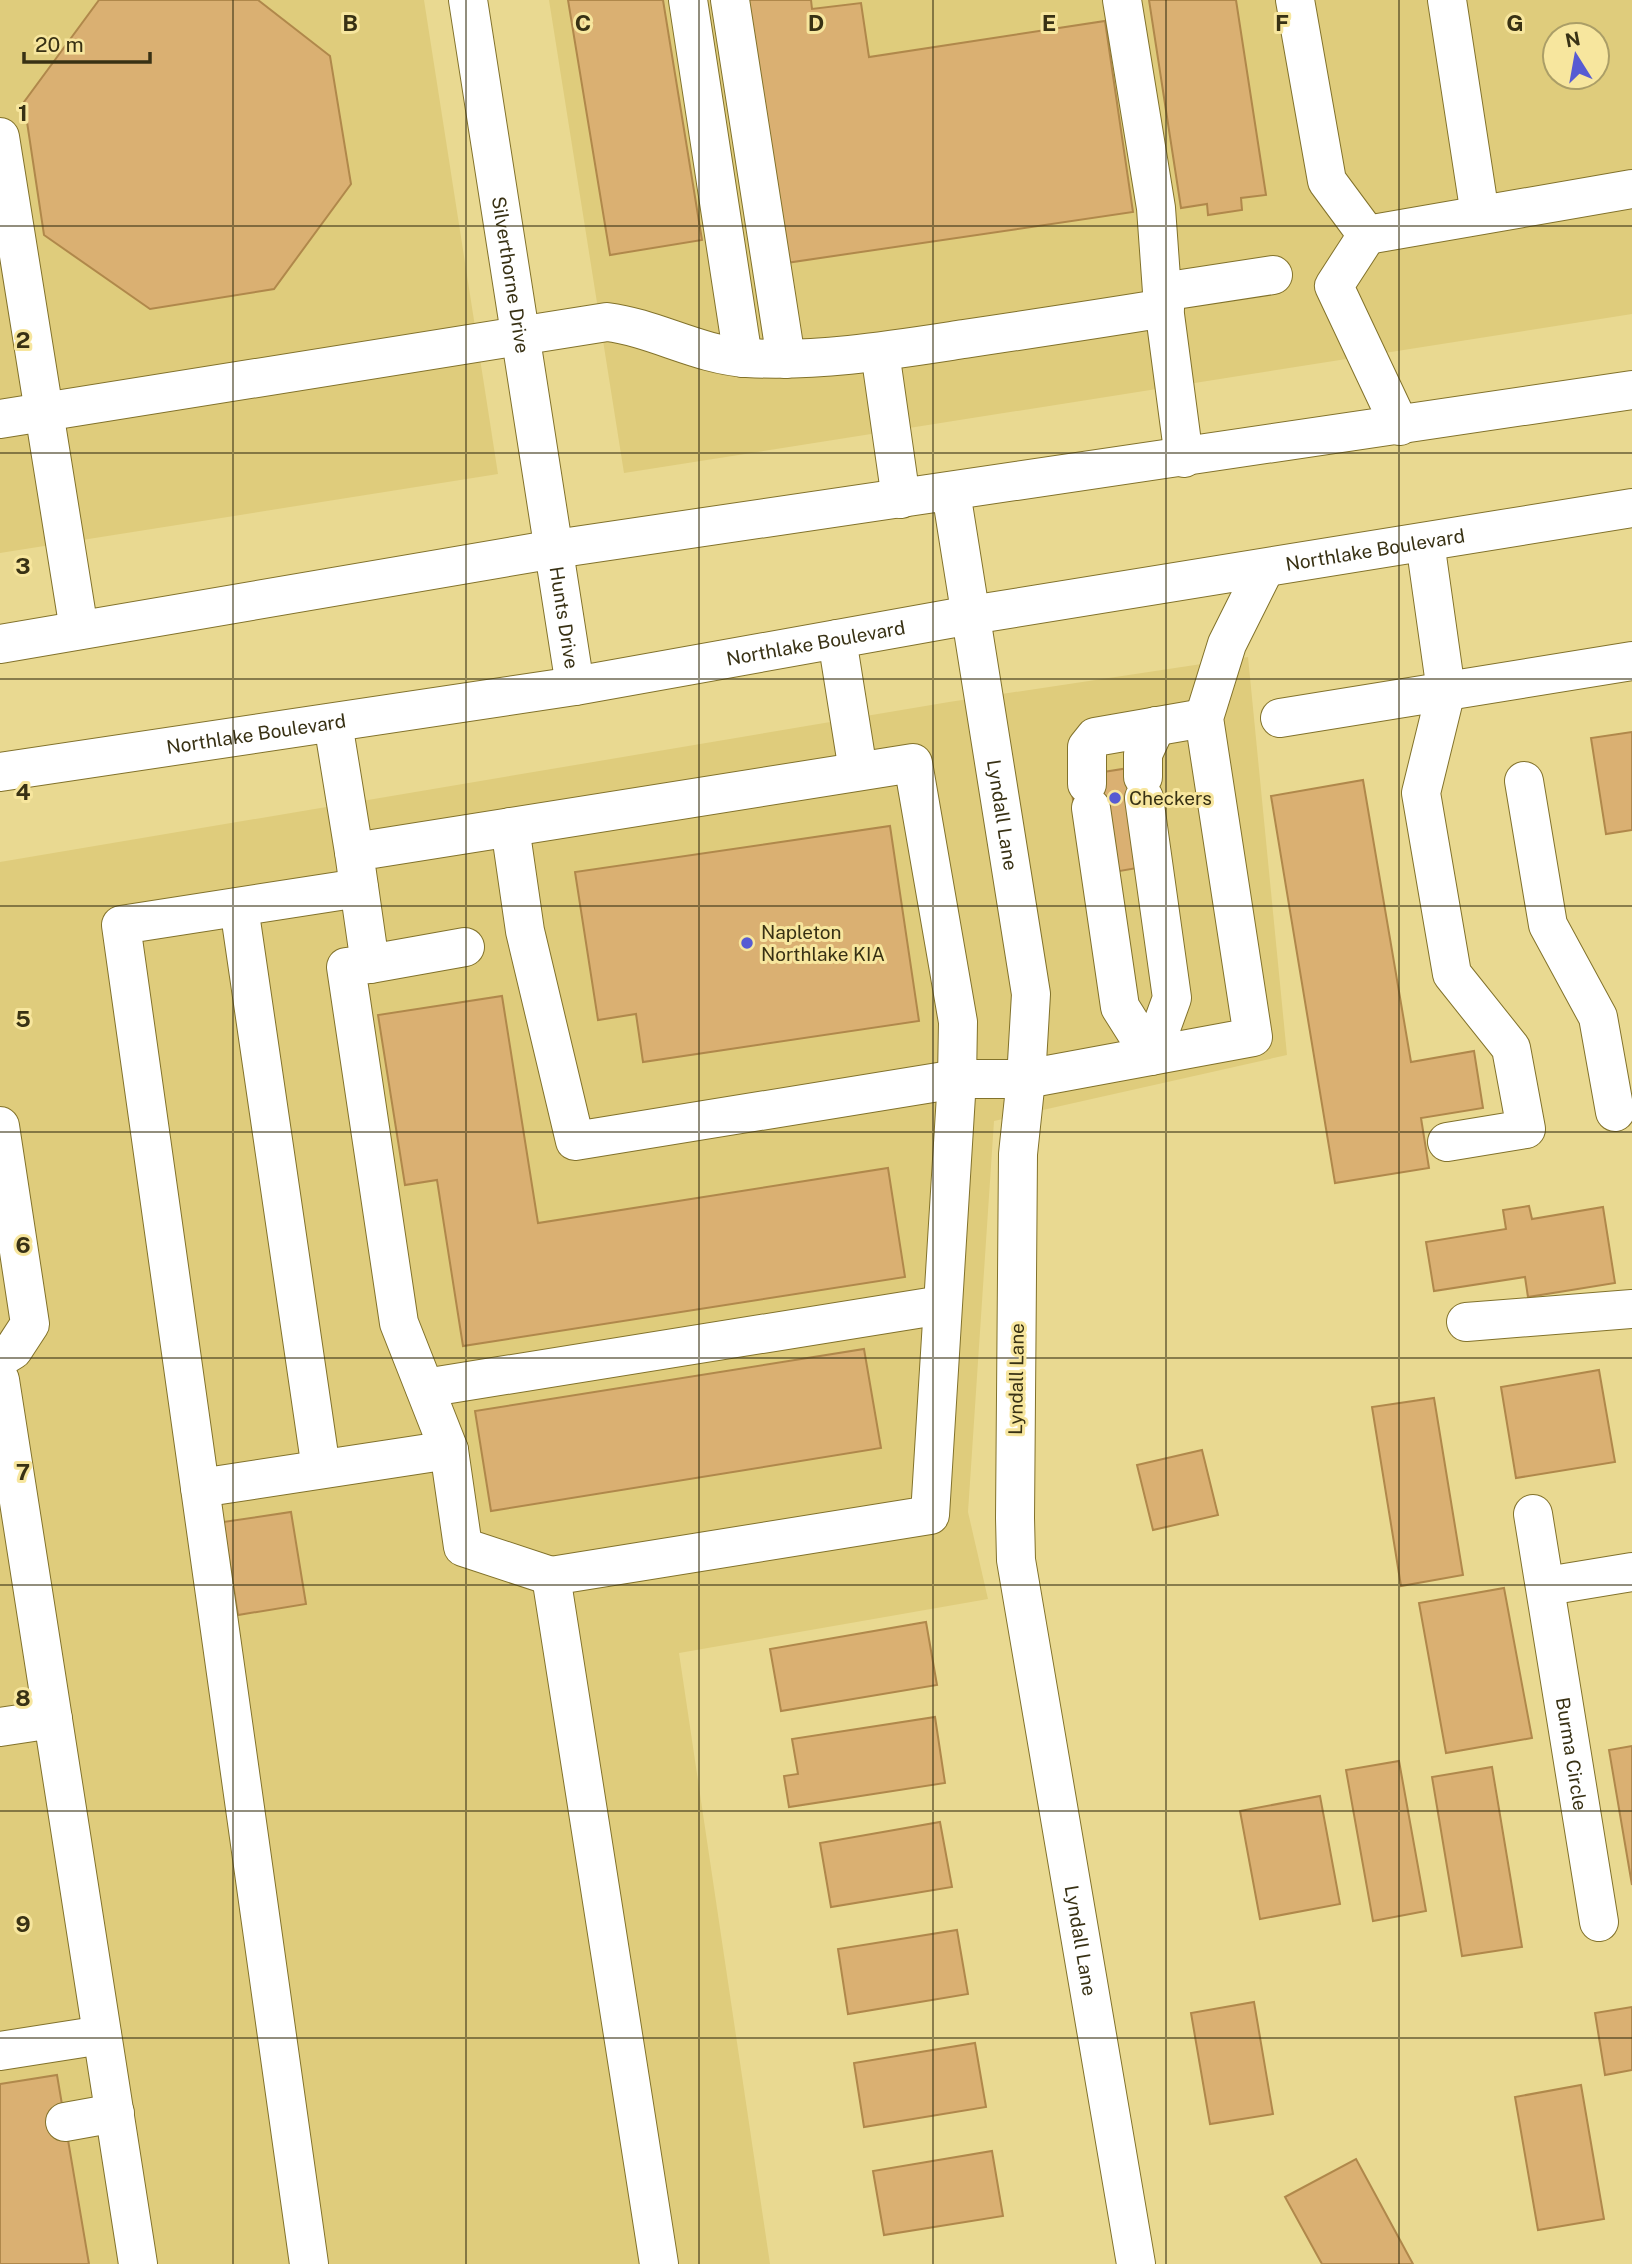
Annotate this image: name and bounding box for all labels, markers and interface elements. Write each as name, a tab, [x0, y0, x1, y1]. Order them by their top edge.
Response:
text: B	[342, 9, 358, 36]
text: C	[575, 9, 591, 36]
text: D	[808, 9, 824, 36]
text: E	[1042, 9, 1056, 36]
text: F	[1275, 9, 1289, 36]
text: G	[1506, 9, 1524, 36]
scale bar	[24, 21, 150, 65]
north arrow	[1541, 21, 1611, 91]
text: N	[1563, 27, 1582, 52]
text: 20 m	[35, 32, 84, 57]
text: 1	[18, 99, 28, 126]
street label: Silverthorne Drive	[488, 195, 534, 355]
text: 2	[16, 326, 30, 353]
street label: Northlake Boulevard	[1284, 524, 1466, 575]
text: 3	[15, 552, 31, 579]
street label: Hunts Drive	[545, 565, 583, 670]
street label: Northlake Boulevard	[725, 616, 907, 670]
street label: Northlake Boulevard	[165, 709, 347, 758]
street label: Lyndall Lane	[983, 758, 1022, 872]
text: 4	[15, 778, 31, 805]
place label: Checkers	[1129, 787, 1212, 809]
marker: Checkers	[1107, 790, 1123, 806]
place label: Napleton Northlake KIA	[761, 921, 885, 965]
marker: Napleton Northlake KIA	[739, 935, 755, 951]
text: 5	[15, 1005, 31, 1032]
text: 6	[15, 1231, 31, 1258]
street label: Lyndall Lane	[1004, 1323, 1028, 1435]
text: 7	[16, 1458, 30, 1485]
text: 8	[15, 1684, 31, 1711]
street label: Burma Circle	[1552, 1696, 1592, 1812]
street label: Lyndall Lane	[1061, 1884, 1101, 1998]
text: 9	[15, 1910, 31, 1937]

